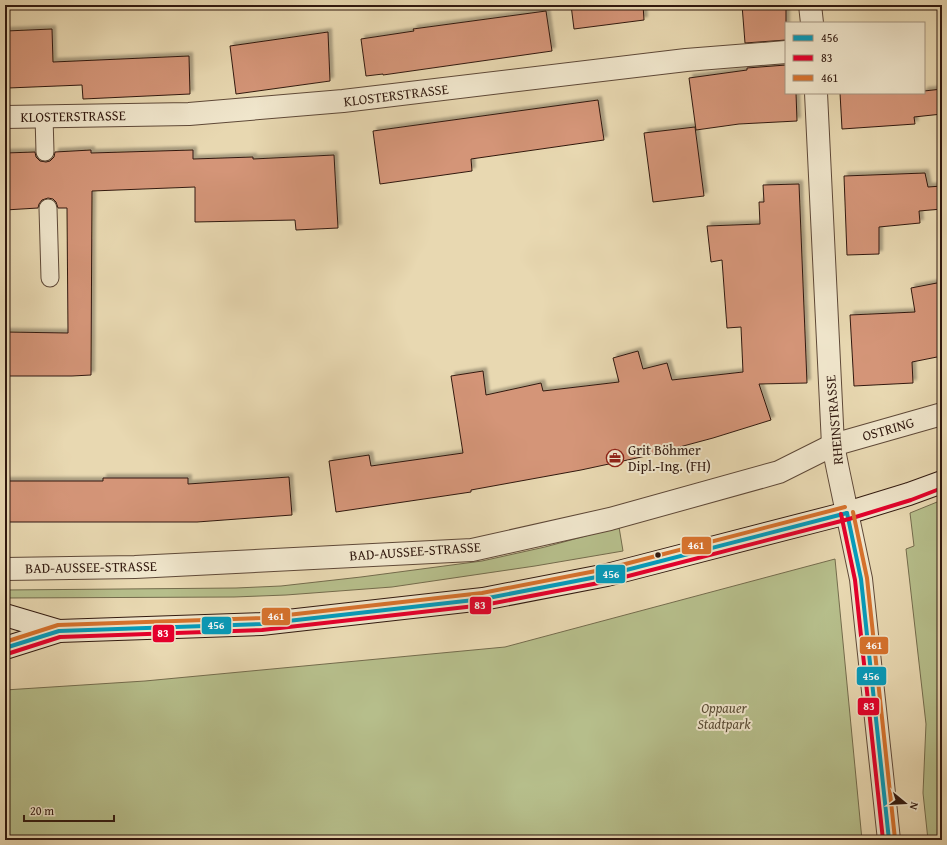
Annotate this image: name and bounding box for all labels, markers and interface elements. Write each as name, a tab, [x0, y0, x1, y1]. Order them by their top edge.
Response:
legend	[785, 22, 925, 94]
text: 456	[821, 29, 839, 46]
text: 83	[821, 49, 833, 66]
text: 461	[821, 69, 839, 86]
street label: KLOSTERSTRASSE	[342, 79, 450, 111]
street label: KLOSTERSTRASSE	[20, 105, 126, 127]
street label: RHEINSTRASSE	[820, 374, 848, 466]
street label: OSTRING	[860, 412, 916, 446]
place label: Grit Böhmer Dipl.-Ing. (FH)	[628, 440, 711, 476]
office icon: Grit Böhmer Dipl.-Ing. (FH)	[605, 448, 625, 468]
street label: BAD-AUSSEE-STRASSE	[349, 536, 481, 566]
line badge: 461	[681, 536, 712, 555]
text: 461	[687, 537, 705, 553]
unlabelled marker	[653, 550, 663, 560]
street label: BAD-AUSSEE-STRASSE	[25, 556, 157, 578]
line badge: 456	[595, 564, 626, 584]
text: 456	[602, 566, 620, 582]
line badge: 83	[469, 596, 492, 615]
text: 83	[474, 597, 486, 613]
line badge: 461	[261, 607, 291, 626]
text: 461	[267, 608, 285, 624]
line badge: 456	[201, 616, 232, 635]
text: 456	[207, 617, 225, 633]
line badge: 83	[152, 624, 175, 643]
text: 83	[157, 625, 169, 641]
line badge: 461	[859, 636, 889, 655]
text: 461	[865, 637, 883, 653]
line badge: 456	[856, 666, 887, 686]
text: 456	[862, 668, 880, 684]
line badge: 83	[857, 697, 880, 716]
park label: Oppauer Stadtpark	[697, 698, 751, 734]
text: 83	[863, 698, 875, 714]
north arrow	[885, 783, 925, 823]
scale bar	[24, 797, 114, 823]
text: N	[906, 800, 923, 813]
text: 20 m	[30, 802, 54, 819]

